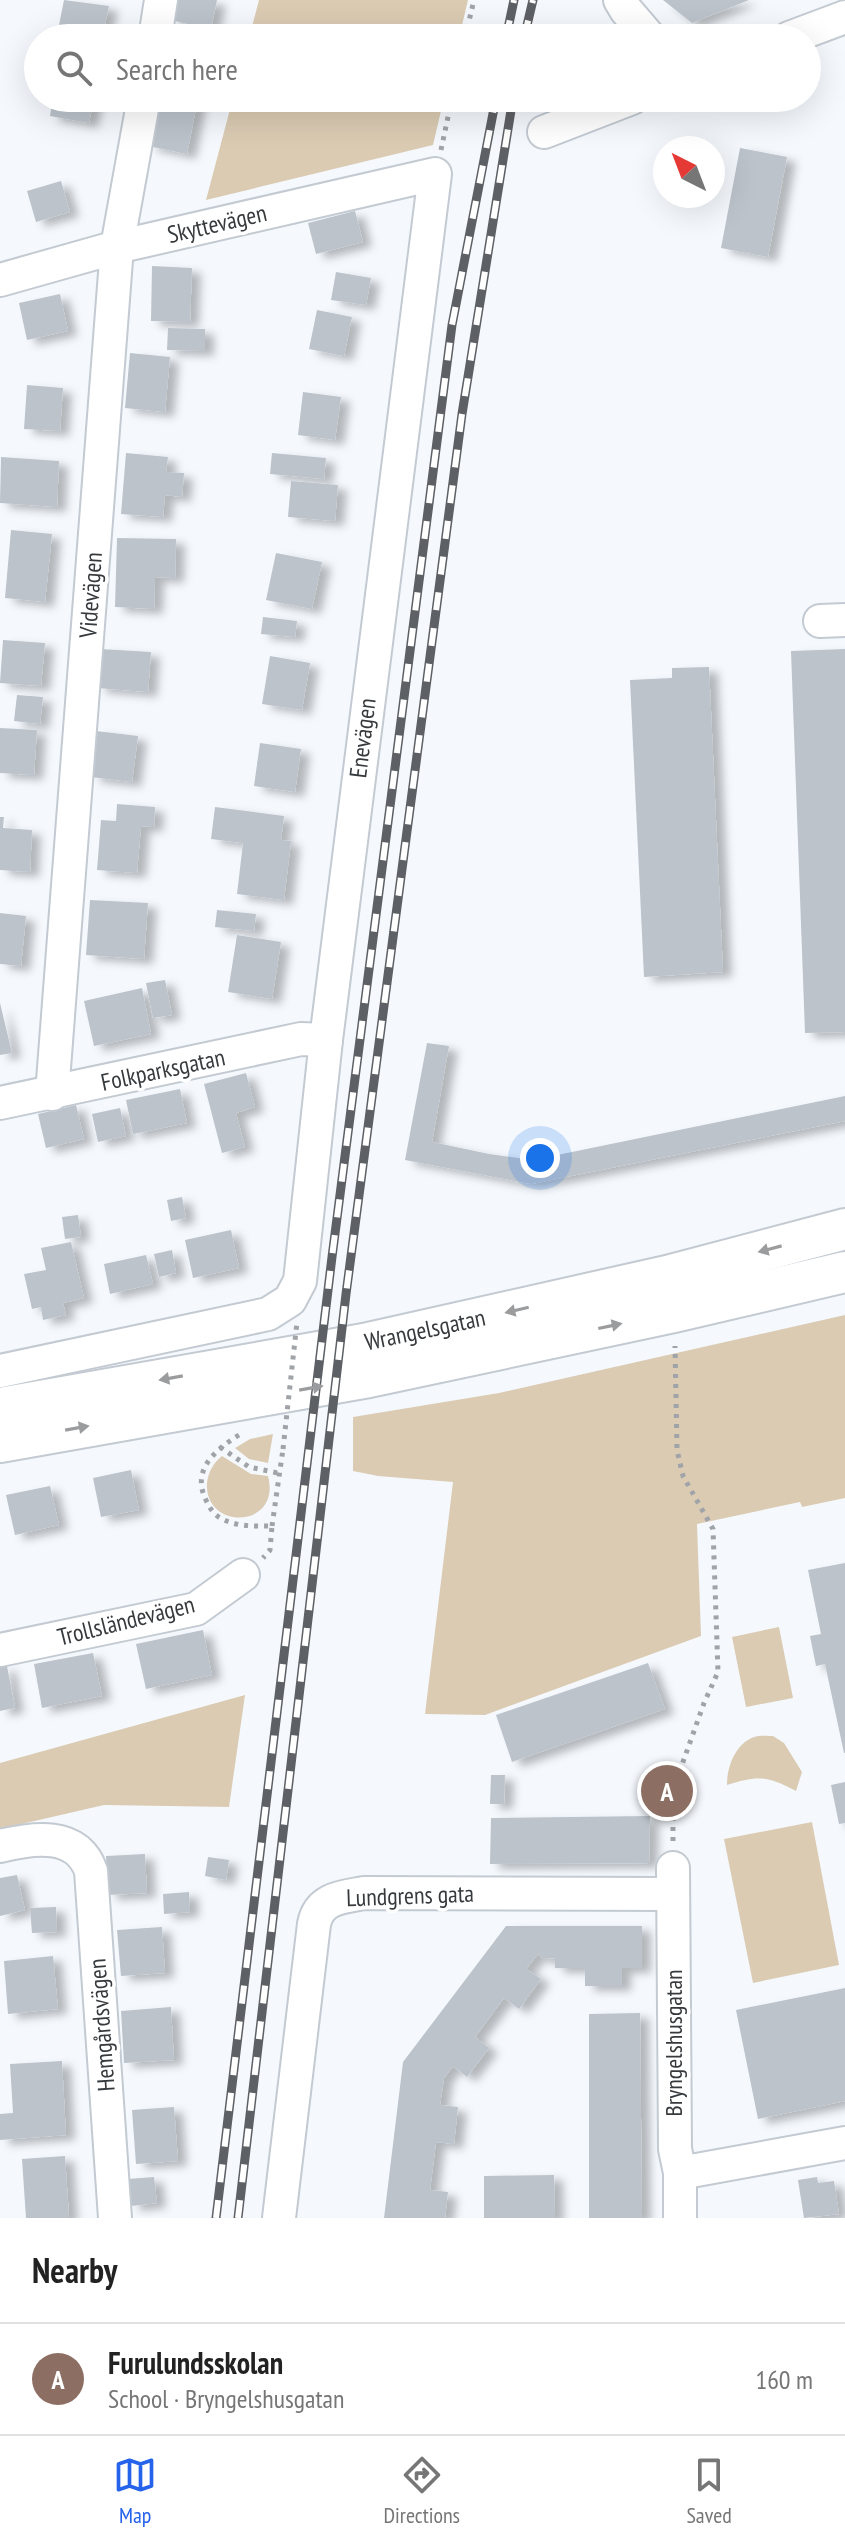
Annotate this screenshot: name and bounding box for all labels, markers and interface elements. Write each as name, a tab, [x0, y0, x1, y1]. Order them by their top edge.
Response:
search box	[24, 24, 821, 112]
icon: search	[52, 46, 96, 90]
text: Search here	[116, 49, 238, 88]
north arrow	[653, 136, 725, 208]
street label: Skyttevägen	[164, 197, 270, 250]
street label: Videvägen	[72, 551, 109, 640]
street label: Enevägen	[342, 696, 383, 780]
street label: Folkparksgatan	[98, 1041, 228, 1098]
your location	[520, 1138, 560, 1178]
one-way arrow	[757, 1243, 781, 1256]
street label: Wrangelsgatan	[362, 1302, 488, 1357]
one-way arrow	[504, 1304, 529, 1317]
one-way arrow	[597, 1319, 622, 1332]
one-way arrow	[158, 1372, 183, 1385]
one-way arrow	[298, 1381, 323, 1393]
one-way arrow	[65, 1422, 90, 1434]
street label: Trollsländevägen	[54, 1589, 198, 1653]
pin: A	[641, 1761, 693, 1821]
street label: Lundgrens gata	[346, 1878, 474, 1913]
street label: Hemgårdsvägen	[81, 1958, 122, 2093]
street label: Bryngelshusgatan	[658, 1969, 689, 2117]
text: Nearby	[32, 2248, 117, 2292]
text: Furulundsskolan	[108, 2343, 283, 2382]
text: A	[51, 2363, 65, 2396]
text: 160 m	[755, 2363, 813, 2396]
text: School · Bryngelshusgatan	[108, 2382, 344, 2415]
tab: Map	[113, 2453, 157, 2529]
tab: Directions	[384, 2453, 460, 2529]
tab: Saved	[686, 2453, 732, 2529]

